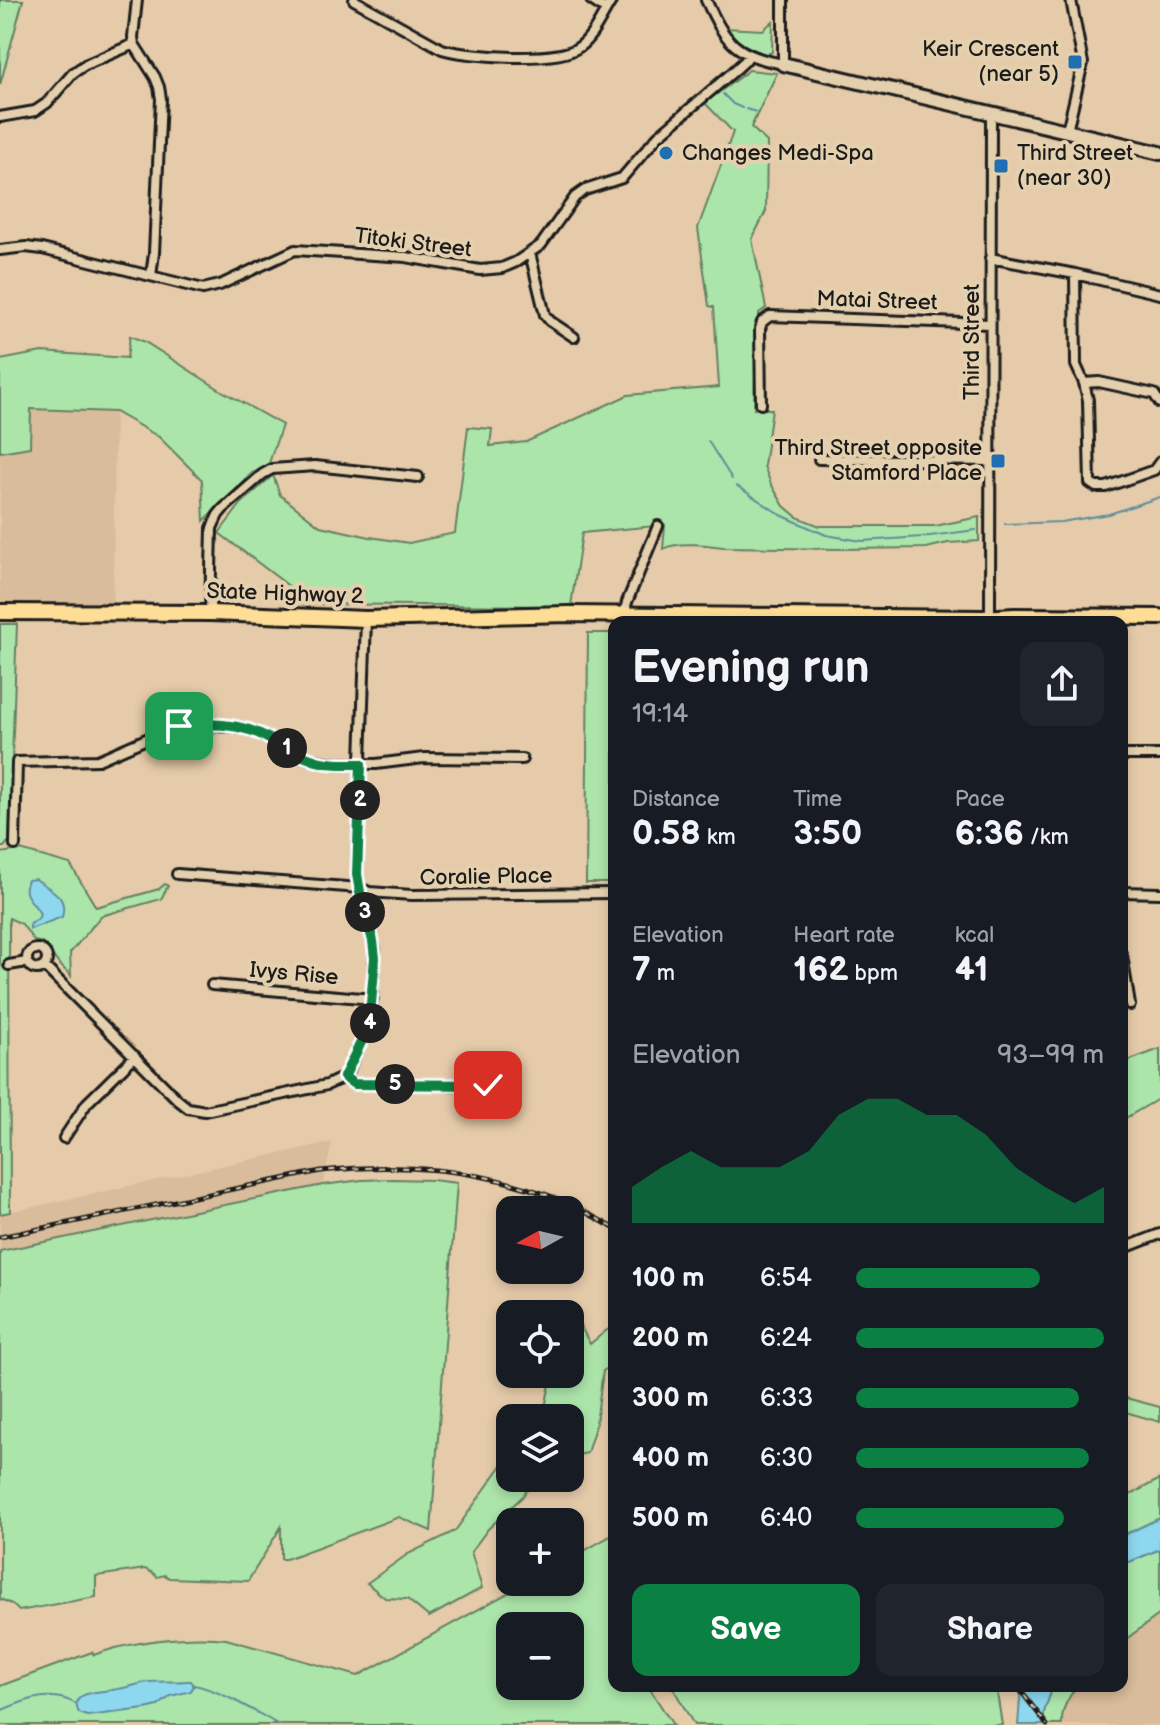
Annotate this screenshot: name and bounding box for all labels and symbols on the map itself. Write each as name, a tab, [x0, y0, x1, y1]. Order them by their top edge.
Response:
place label: Keir Crescent (near 5)	[922, 36, 1059, 88]
marker: Keir Crescent (near 5)	[1066, 53, 1084, 71]
place label: Changes Medi-Spa	[682, 140, 874, 167]
place label: Third Street (near 30)	[1017, 140, 1133, 192]
marker: Changes Medi-Spa	[657, 144, 675, 162]
marker: Third Street (near 30)	[992, 157, 1010, 175]
street label: Titoki Street	[353, 222, 473, 264]
street label: Third Street	[959, 284, 986, 400]
street label: Matai Street	[816, 285, 938, 317]
place label: Third Street opposite Stamford Place	[774, 435, 982, 487]
marker: Third Street opposite Stamford Place	[989, 452, 1007, 470]
street label: State Highway 2	[206, 578, 364, 610]
pin	[145, 692, 213, 760]
pin: 1	[267, 728, 307, 768]
pin: 2	[340, 780, 380, 820]
street label: Coralie Place	[419, 862, 553, 892]
pin: 3	[345, 892, 385, 932]
street label: Ivys Rise	[248, 957, 340, 991]
pin: 4	[350, 1003, 390, 1043]
pin	[454, 1051, 522, 1119]
pin: 5	[375, 1064, 415, 1104]
north arrow	[496, 1196, 584, 1284]

